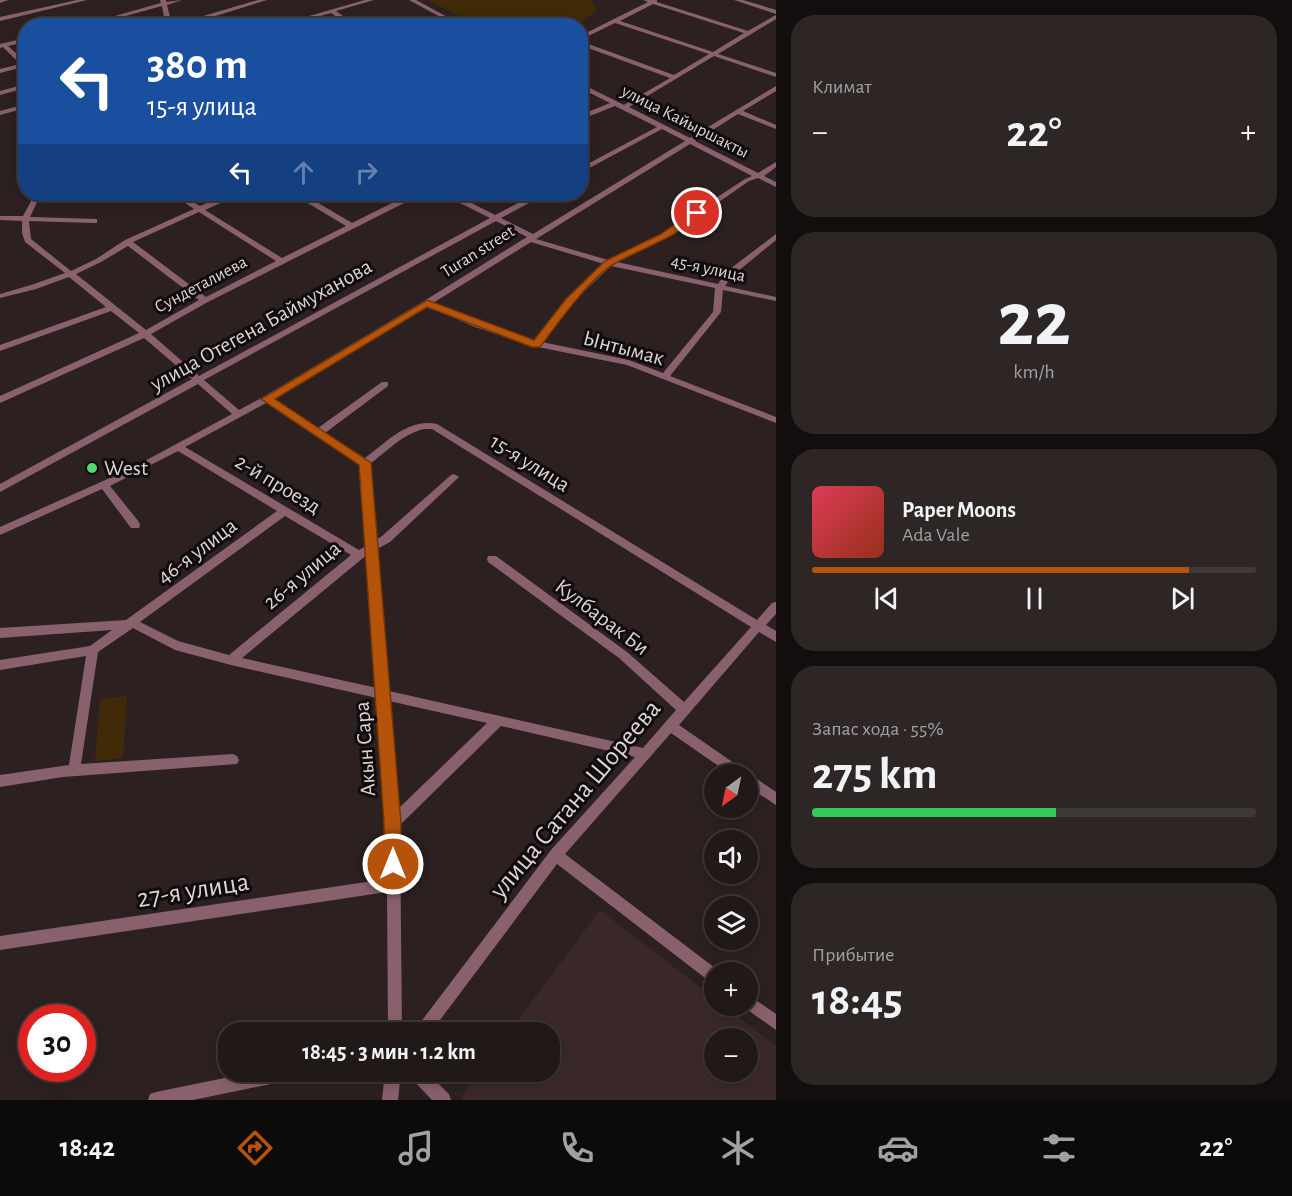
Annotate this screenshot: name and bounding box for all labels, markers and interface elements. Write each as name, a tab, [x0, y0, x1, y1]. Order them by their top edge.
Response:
icon: left	[48, 42, 126, 120]
text: 380 m	[147, 44, 248, 86]
text: Климат	[812, 77, 872, 97]
street label: улица Кайыршакты	[618, 82, 752, 162]
text: 15-я улица	[147, 93, 257, 120]
text: 22°	[1006, 110, 1062, 155]
text: −	[812, 116, 828, 149]
text: +	[1240, 116, 1256, 149]
icon: left	[224, 156, 257, 189]
icon: ahead	[287, 156, 320, 189]
icon: right	[350, 156, 383, 189]
pin	[671, 187, 722, 238]
icon: arrive	[680, 196, 713, 229]
street label: Turan street	[438, 222, 518, 282]
street label: 45-я улица	[669, 252, 747, 286]
street label: Сундеталиева	[152, 253, 250, 317]
street label: улица Отегена Баймуханова	[146, 255, 375, 396]
text: 22	[997, 282, 1071, 360]
street label: Ынтымак	[581, 327, 667, 369]
text: km/h	[1013, 362, 1055, 382]
street label: 15-я улица	[486, 430, 574, 496]
street label: 2-й проезд	[231, 450, 325, 518]
place label: West	[104, 457, 148, 479]
marker: West	[85, 461, 99, 475]
text: Paper Moons	[902, 499, 1016, 521]
street label: 46-я улица	[153, 514, 241, 588]
text: Ada Vale	[902, 525, 970, 545]
street label: 26-я улица	[259, 537, 345, 613]
street label: Кулбарак Би	[551, 575, 653, 659]
icon: previous	[870, 582, 903, 615]
icon: pause	[1018, 582, 1051, 615]
icon: next	[1166, 582, 1199, 615]
street label: улица Сатана Шореева	[484, 695, 666, 905]
street label: Акын Сара	[351, 701, 379, 797]
text: Запас хода · 55%	[812, 719, 944, 739]
text: 275 km	[812, 752, 937, 797]
north arrow	[704, 764, 758, 818]
map controls	[704, 764, 758, 1082]
button: sound	[704, 830, 758, 884]
position arrow	[361, 832, 425, 896]
street label: 27-я улица	[135, 868, 251, 913]
button: layers	[704, 896, 758, 950]
text: Прибытие	[812, 945, 894, 965]
button: +	[704, 962, 758, 1016]
text: 18:45	[812, 978, 903, 1023]
speed limit sign: 30	[18, 1004, 96, 1082]
button: −	[704, 1028, 758, 1082]
text: 18:45 · 3 мин · 1.2 km	[302, 1041, 476, 1063]
icon: directions	[234, 1127, 276, 1169]
icon: music	[395, 1127, 437, 1169]
icon: phone	[556, 1127, 598, 1169]
icon: climate	[717, 1127, 759, 1169]
icon: car	[877, 1127, 919, 1169]
icon: filters	[1038, 1127, 1080, 1169]
text: 18:42	[59, 1134, 115, 1161]
text: 22°	[1199, 1134, 1233, 1161]

